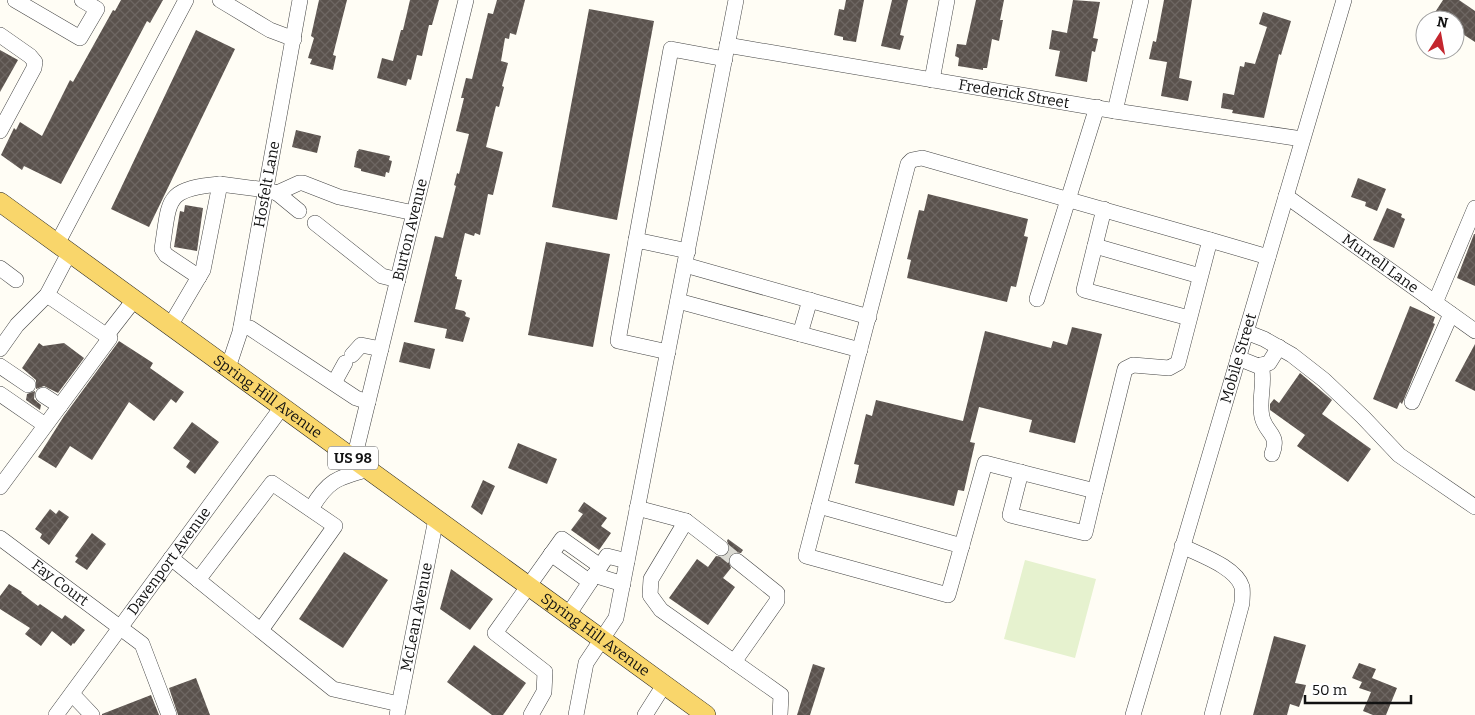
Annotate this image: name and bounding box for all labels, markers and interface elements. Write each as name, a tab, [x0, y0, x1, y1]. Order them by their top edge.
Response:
north arrow	[1415, 10, 1465, 60]
text: N	[1435, 13, 1449, 32]
street label: Frederick Street	[957, 76, 1071, 112]
street label: Hosfelt Lane	[250, 140, 283, 229]
street label: Burton Avenue	[389, 177, 431, 283]
street label: Murrell Lane	[1339, 230, 1422, 297]
street label: Mobile Street	[1217, 311, 1260, 405]
street label: Spring Hill Avenue	[210, 351, 326, 442]
road number: US 98	[328, 446, 378, 469]
street label: Davenport Avenue	[124, 504, 214, 618]
street label: Fay Court	[28, 556, 92, 610]
street label: McLean Avenue	[397, 561, 436, 673]
street label: Spring Hill Avenue	[537, 589, 653, 680]
scale bar	[1305, 672, 1411, 704]
text: 50 m	[1312, 681, 1348, 699]

